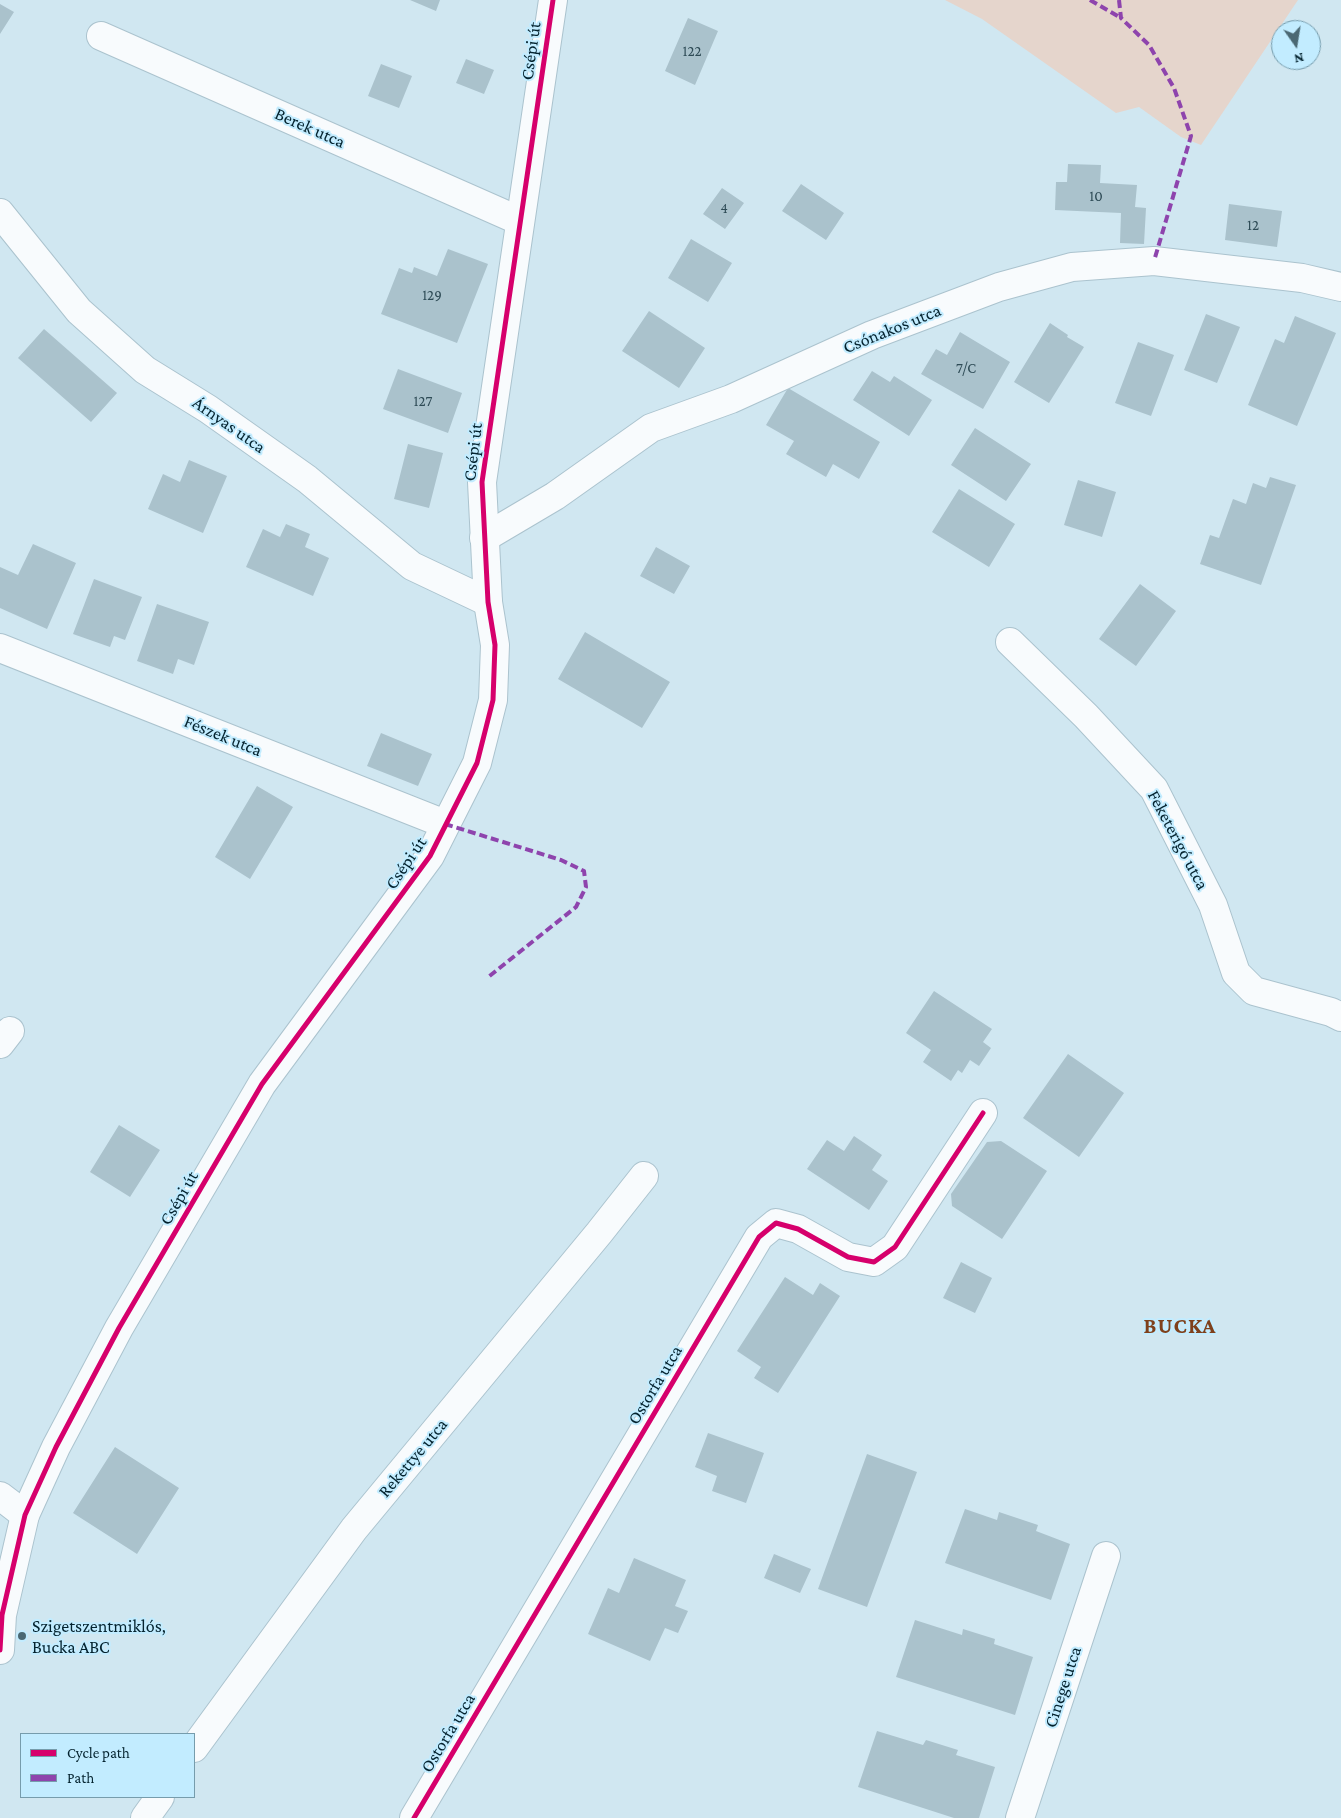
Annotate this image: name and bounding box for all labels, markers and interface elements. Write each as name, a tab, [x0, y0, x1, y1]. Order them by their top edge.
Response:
street label: Csépi út	[516, 20, 546, 82]
north arrow	[1271, 20, 1321, 70]
house number: 122	[682, 42, 702, 60]
text: N	[1293, 50, 1306, 68]
street label: Berek utca	[271, 103, 349, 153]
house number: 10	[1089, 187, 1103, 205]
house number: 4	[720, 199, 728, 217]
house number: 12	[1247, 216, 1259, 234]
house number: 129	[422, 286, 442, 304]
street label: Csónakos utca	[840, 300, 944, 358]
house number: 7/C	[956, 359, 976, 377]
street label: Árnyas utca	[188, 392, 270, 458]
house number: 127	[414, 392, 432, 410]
street label: Csépi út	[459, 422, 487, 482]
street label: Fészek utca	[181, 711, 265, 761]
street label: Feketerigó utca	[1143, 786, 1213, 894]
street label: Csépi út	[381, 833, 431, 893]
street label: Csépi út	[155, 1167, 203, 1229]
district label: BUCKA	[1143, 1313, 1217, 1339]
street label: Ostorfa utca	[623, 1342, 687, 1428]
street label: Rekettye utca	[374, 1414, 452, 1502]
place label: Szigetszentmiklós, Bucka ABC	[32, 1615, 166, 1658]
marker: Szigetszentmiklós, Bucka ABC	[16, 1630, 28, 1642]
street label: Cinege utca	[1040, 1644, 1086, 1730]
street label: Ostorfa utca	[416, 1690, 480, 1776]
legend	[20, 1733, 195, 1798]
text: Cycle path	[67, 1745, 130, 1761]
text: Path	[67, 1770, 94, 1786]

